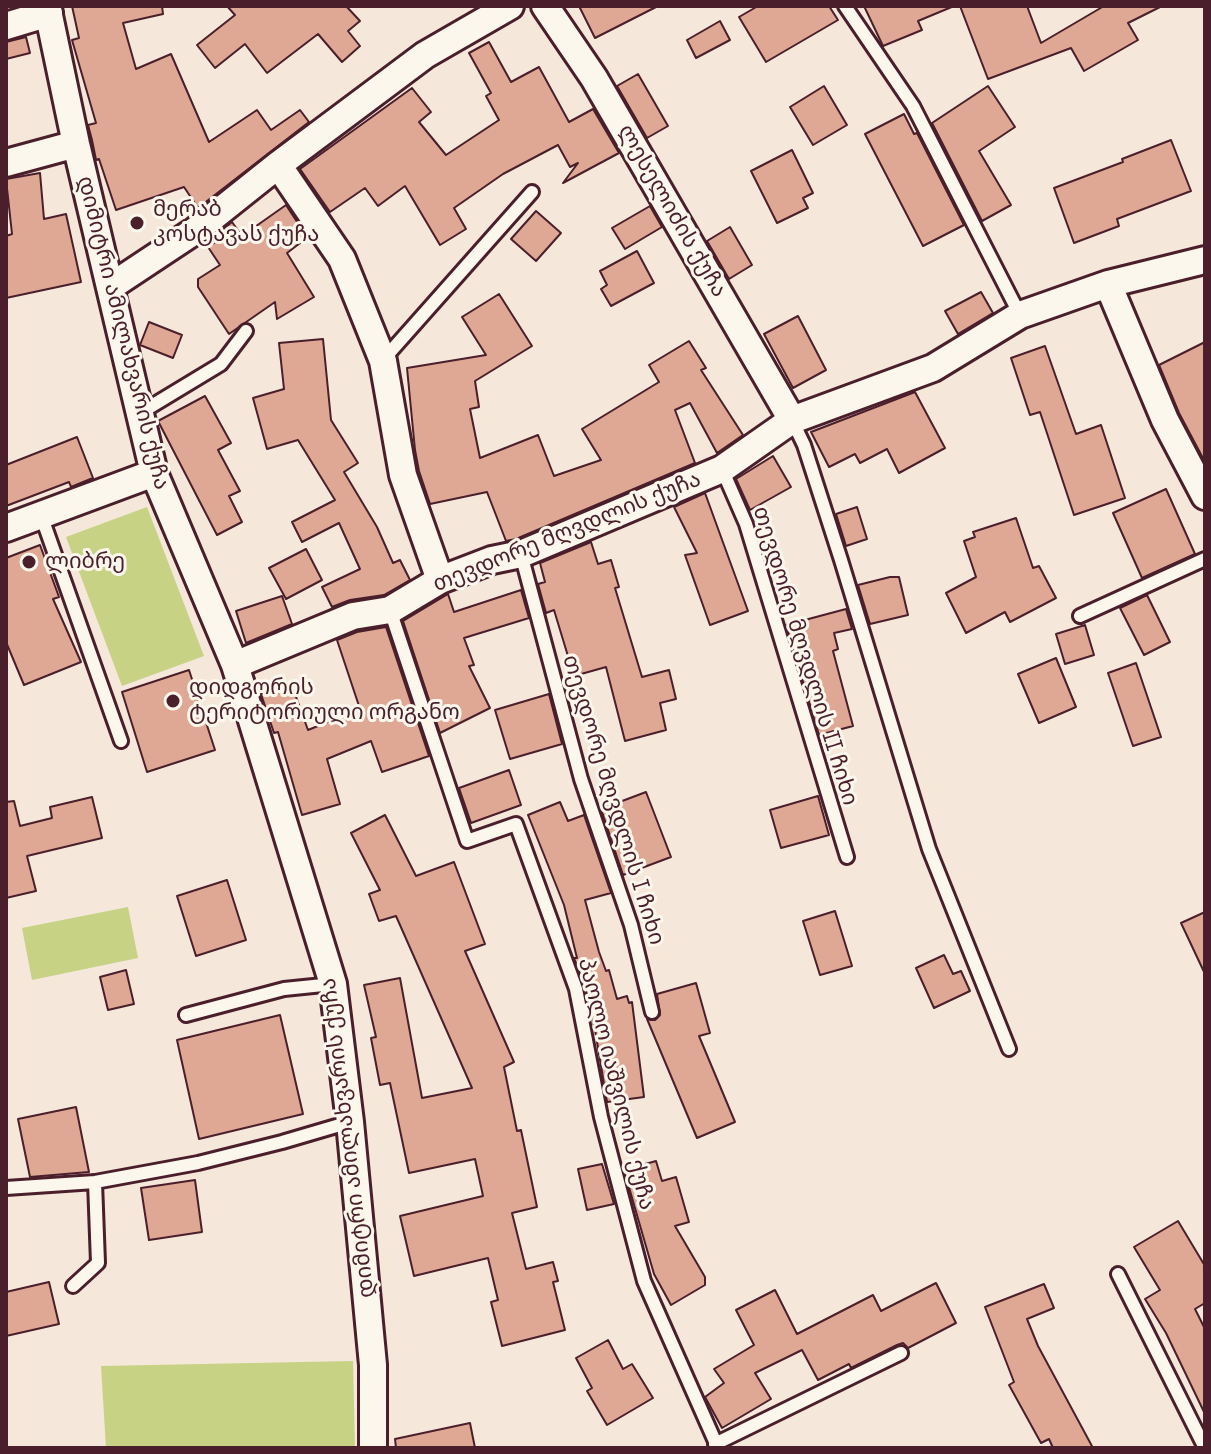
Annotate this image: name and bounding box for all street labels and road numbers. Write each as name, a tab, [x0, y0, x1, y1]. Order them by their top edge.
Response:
street label: ლესელიძის ქუჩა	[612, 120, 732, 302]
street label: დიმიტრი ამილახვარის ქუჩა	[71, 174, 175, 492]
street label: თევდორე მღვდლის ქუჩა	[429, 466, 705, 598]
street label: თევდორე მღვდლის II ჩიხი	[747, 503, 863, 809]
street label: თევდორე მღვდლის I ჩიხი	[556, 652, 670, 948]
street label: პაოლო იაშვილის ქუჩა	[572, 955, 660, 1213]
street label: დიმიტრი ამილახვარის ქუჩა	[315, 977, 381, 1299]

